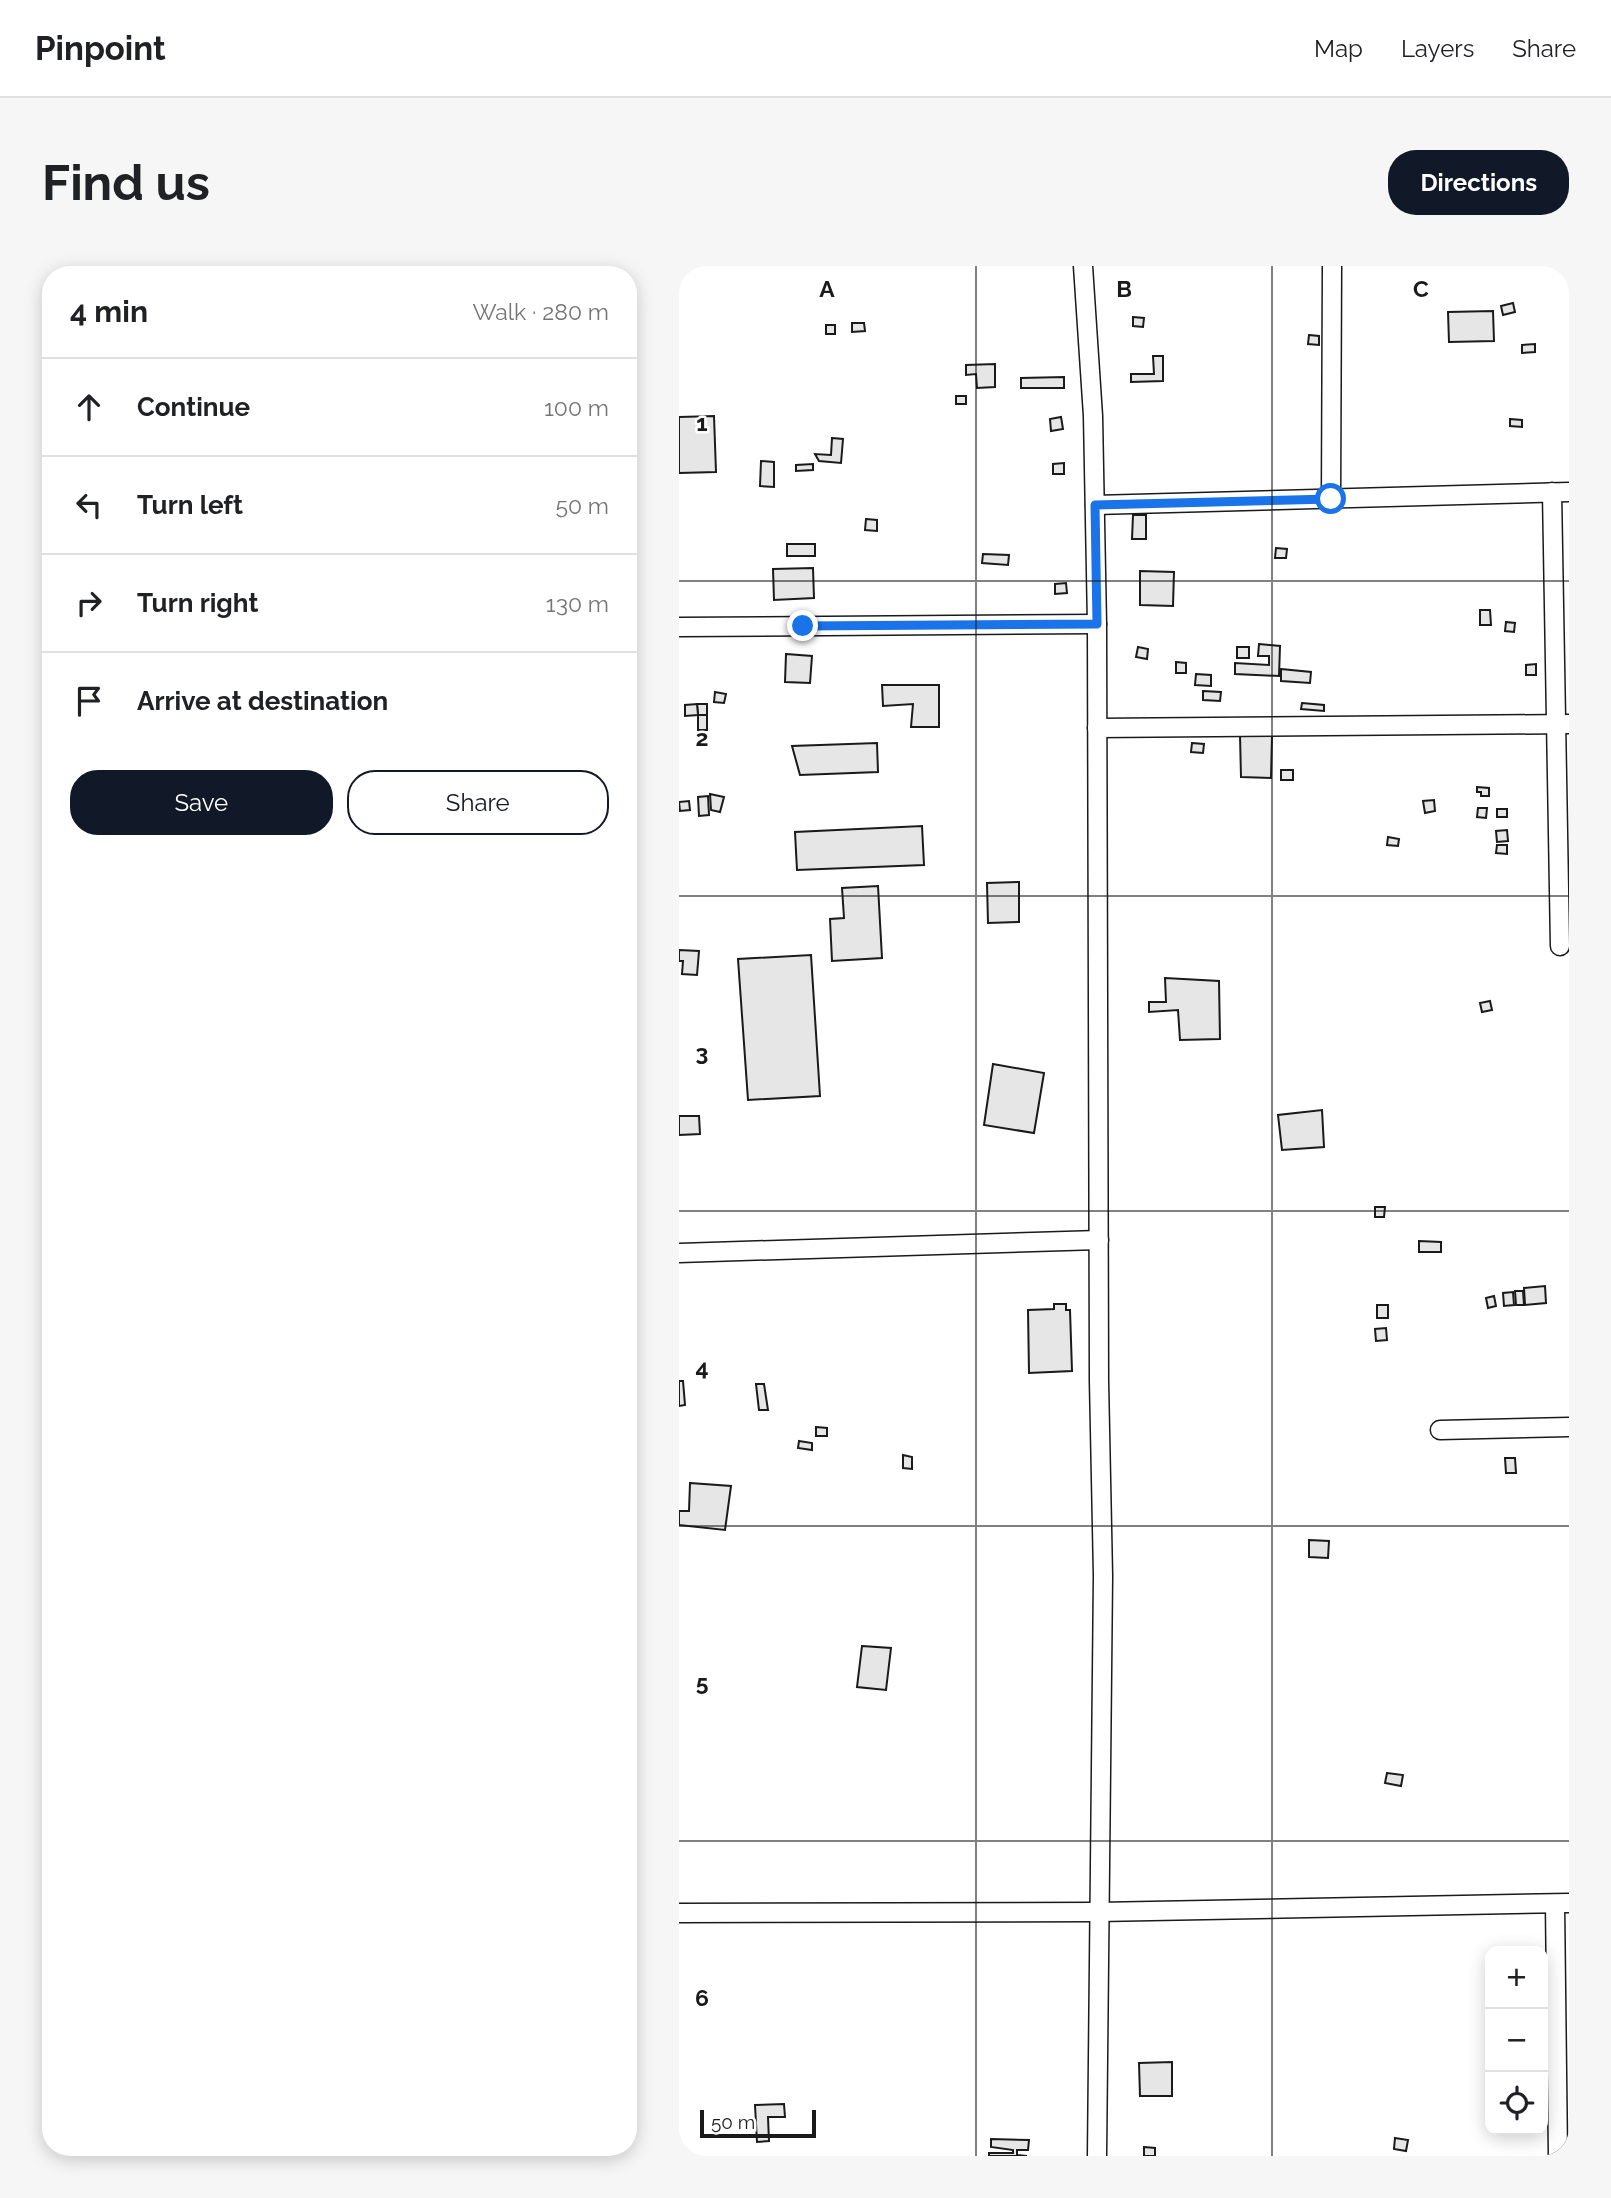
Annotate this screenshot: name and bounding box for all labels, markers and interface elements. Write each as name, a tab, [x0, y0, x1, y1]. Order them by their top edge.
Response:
text: Pinpoint	[35, 29, 166, 68]
text: Map	[1314, 34, 1363, 63]
text: Layers	[1401, 34, 1474, 63]
text: Share	[1512, 34, 1576, 63]
button: Directions	[1388, 150, 1569, 215]
text: Find us	[42, 154, 210, 211]
text: A	[819, 275, 835, 302]
text: B	[1116, 275, 1132, 302]
text: C	[1413, 275, 1429, 302]
text: 4 min	[70, 294, 148, 329]
text: Walk · 280 m	[472, 298, 609, 325]
icon: ahead	[70, 388, 108, 426]
text: Continue	[137, 392, 250, 422]
text: 100 m	[544, 394, 609, 421]
text: 1	[696, 409, 708, 436]
route start	[1315, 483, 1346, 514]
icon: left	[70, 486, 108, 524]
text: Turn left	[137, 490, 243, 520]
text: 50 m	[555, 492, 609, 519]
icon: right	[70, 584, 108, 622]
text: Turn right	[137, 588, 258, 618]
text: 130 m	[546, 590, 609, 617]
route end	[787, 610, 818, 641]
icon: arrive	[70, 682, 108, 720]
text: Arrive at destination	[137, 686, 388, 716]
text: 2	[696, 724, 708, 751]
button: Save	[70, 770, 333, 835]
button: Share	[347, 770, 609, 835]
text: 3	[696, 1039, 708, 1066]
text: 4	[695, 1354, 709, 1381]
text: 5	[696, 1669, 709, 1696]
map controls	[1485, 1946, 1548, 2135]
button: +	[1485, 1946, 1548, 2009]
text: 6	[695, 1984, 709, 2011]
button: −	[1485, 2009, 1548, 2072]
button: locate	[1485, 2072, 1548, 2135]
scale bar	[700, 2107, 815, 2139]
text: 50 m	[711, 2111, 755, 2133]

